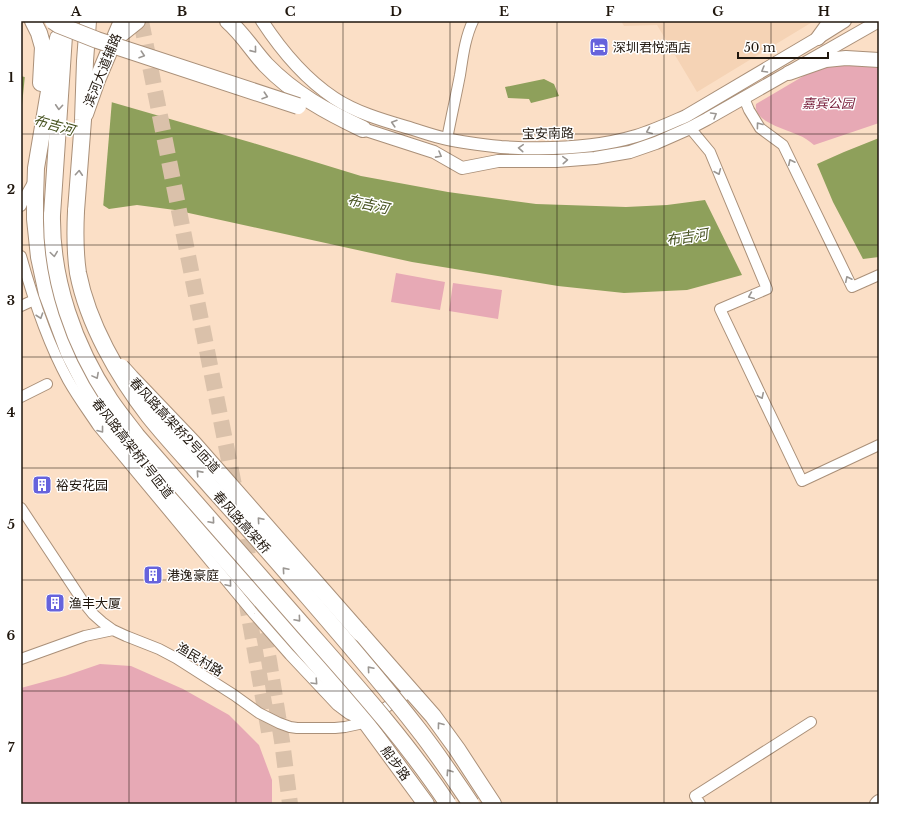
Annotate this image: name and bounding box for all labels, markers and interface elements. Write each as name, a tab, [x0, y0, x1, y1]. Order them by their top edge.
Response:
text: A	[70, 3, 82, 20]
text: B	[177, 3, 187, 20]
text: C	[285, 3, 296, 20]
text: D	[390, 3, 402, 20]
text: E	[499, 3, 509, 20]
text: F	[606, 3, 615, 20]
text: G	[712, 3, 724, 20]
text: H	[818, 3, 830, 20]
street label: 滨河大道辅路	[80, 31, 125, 110]
scale bar	[738, 34, 828, 60]
hotel icon: 深圳君悦酒店	[588, 36, 610, 58]
place label: 深圳君悦酒店	[613, 39, 691, 56]
text: 50 m	[744, 40, 776, 55]
one-way arrow	[249, 46, 256, 53]
one-way arrow	[138, 50, 145, 59]
one-way arrow	[761, 65, 768, 73]
text: 1	[8, 69, 14, 86]
one-way arrow	[261, 91, 268, 100]
park label: 嘉宾公园	[802, 95, 856, 112]
one-way arrow	[55, 104, 63, 110]
water label: 布吉河	[31, 111, 80, 140]
one-way arrow	[710, 112, 717, 119]
one-way arrow	[391, 119, 398, 128]
one-way arrow	[757, 122, 764, 129]
street label: 宝安南路	[522, 125, 574, 142]
one-way arrow	[646, 127, 653, 135]
one-way arrow	[518, 144, 524, 153]
one-way arrow	[435, 151, 442, 158]
one-way arrow	[562, 156, 568, 165]
one-way arrow	[788, 158, 796, 166]
one-way arrow	[713, 168, 721, 176]
one-way arrow	[75, 169, 84, 176]
text: 2	[7, 181, 15, 198]
water label: 布吉河	[346, 191, 393, 218]
water label: 布吉河	[665, 224, 712, 249]
one-way arrow	[49, 251, 58, 257]
one-way arrow	[845, 275, 853, 283]
one-way arrow	[748, 291, 755, 299]
text: 3	[7, 292, 15, 309]
one-way arrow	[35, 313, 44, 320]
one-way arrow	[91, 372, 99, 379]
street label: 春风路高架桥2号匝道	[126, 374, 223, 477]
one-way arrow	[756, 391, 764, 399]
street label: 春风路高架桥1号匝道	[88, 395, 177, 502]
text: 4	[7, 404, 16, 421]
one-way arrow	[97, 426, 104, 433]
one-way arrow	[196, 470, 203, 478]
building icon: 裕安花园	[31, 474, 53, 496]
place label: 裕安花园	[56, 477, 108, 494]
street label: 春风路高架桥	[209, 488, 274, 557]
text: 5	[7, 516, 15, 533]
one-way arrow	[207, 517, 214, 524]
one-way arrow	[258, 517, 265, 525]
building icon: 港逸豪庭	[142, 564, 164, 586]
place label: 港逸豪庭	[167, 567, 219, 584]
one-way arrow	[282, 568, 289, 575]
one-way arrow	[224, 579, 231, 587]
building icon: 渔丰大厦	[44, 592, 66, 614]
place label: 渔丰大厦	[69, 595, 121, 612]
one-way arrow	[293, 614, 300, 622]
text: 6	[7, 627, 16, 644]
street label: 渔民村路	[173, 639, 226, 680]
one-way arrow	[367, 666, 374, 674]
one-way arrow	[310, 677, 317, 685]
one-way arrow	[438, 723, 445, 730]
text: 7	[8, 739, 15, 756]
street label: 船步路	[377, 743, 414, 784]
one-way arrow	[446, 769, 454, 776]

